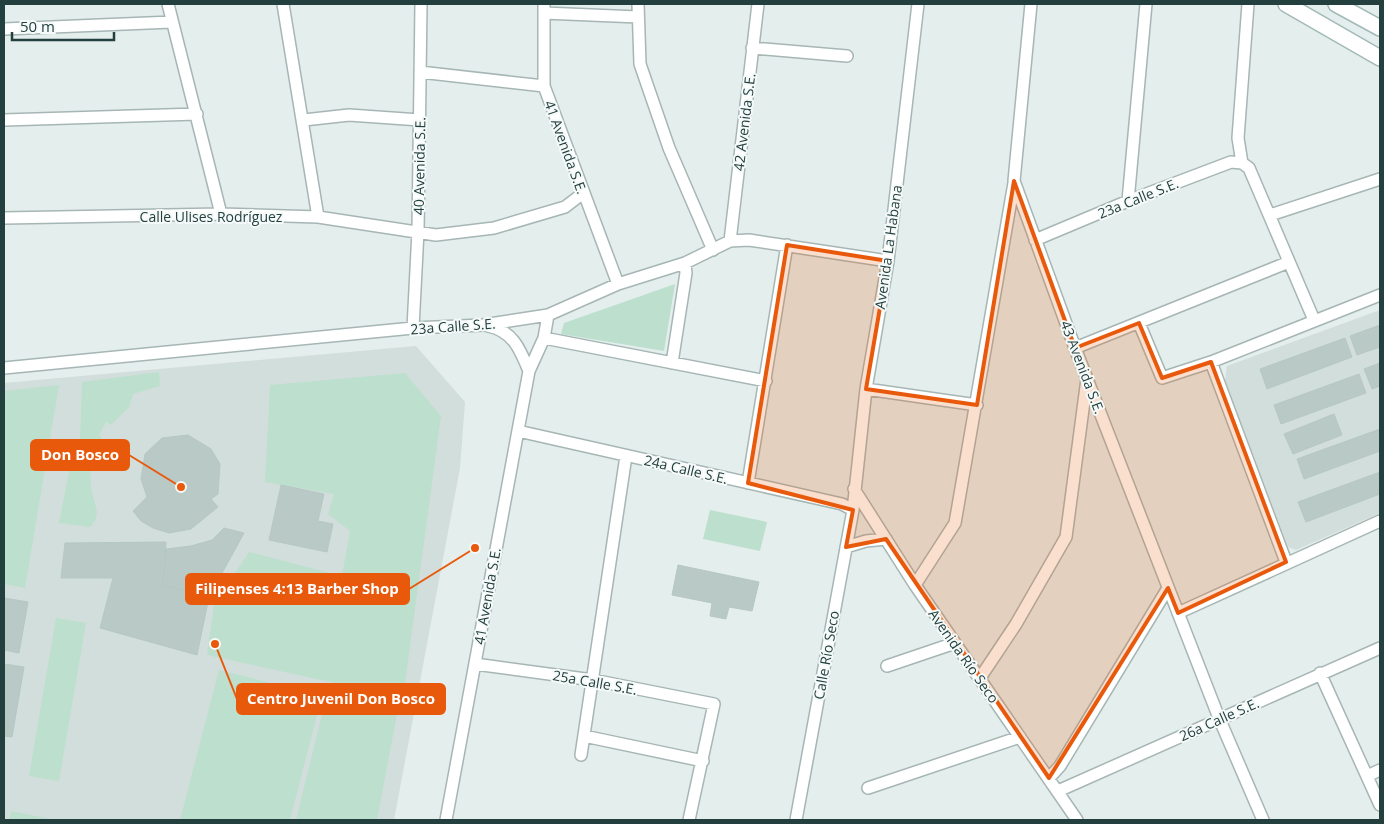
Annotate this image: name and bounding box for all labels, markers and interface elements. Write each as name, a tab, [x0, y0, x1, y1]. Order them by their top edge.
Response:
scale bar	[12, 10, 115, 42]
text: 50 m	[20, 16, 55, 36]
street label: 42 Avenida S.E.	[729, 72, 759, 172]
street label: 41 Avenida S.E.	[540, 98, 592, 196]
street label: 40 Avenida S.E.	[409, 117, 429, 215]
street label: 23a Calle S.E.	[1095, 173, 1181, 223]
street label: Avenida La Habana	[870, 184, 906, 310]
street label: Calle Ulises Rodríguez	[140, 207, 283, 226]
street label: 23a Calle S.E.	[410, 314, 496, 338]
street label: 43 Avenida S.E.	[1057, 318, 1109, 416]
callout: Don Bosco	[31, 440, 129, 470]
text: Don Bosco	[41, 444, 119, 464]
street label: 24a Calle S.E.	[642, 450, 730, 488]
street label: 41 Avenida S.E.	[469, 546, 505, 646]
callout: Filipenses 4:13 Barber Shop	[186, 574, 409, 604]
text: Filipenses 4:13 Barber Shop	[195, 578, 399, 598]
street label: Avenida Río Seco	[924, 605, 1004, 707]
street label: Calle Río Seco	[809, 609, 843, 701]
street label: 25a Calle S.E.	[551, 665, 639, 699]
callout: Centro Juvenil Don Bosco	[237, 684, 445, 714]
text: Centro Juvenil Don Bosco	[247, 688, 435, 708]
street label: 26a Calle S.E.	[1176, 693, 1262, 745]

